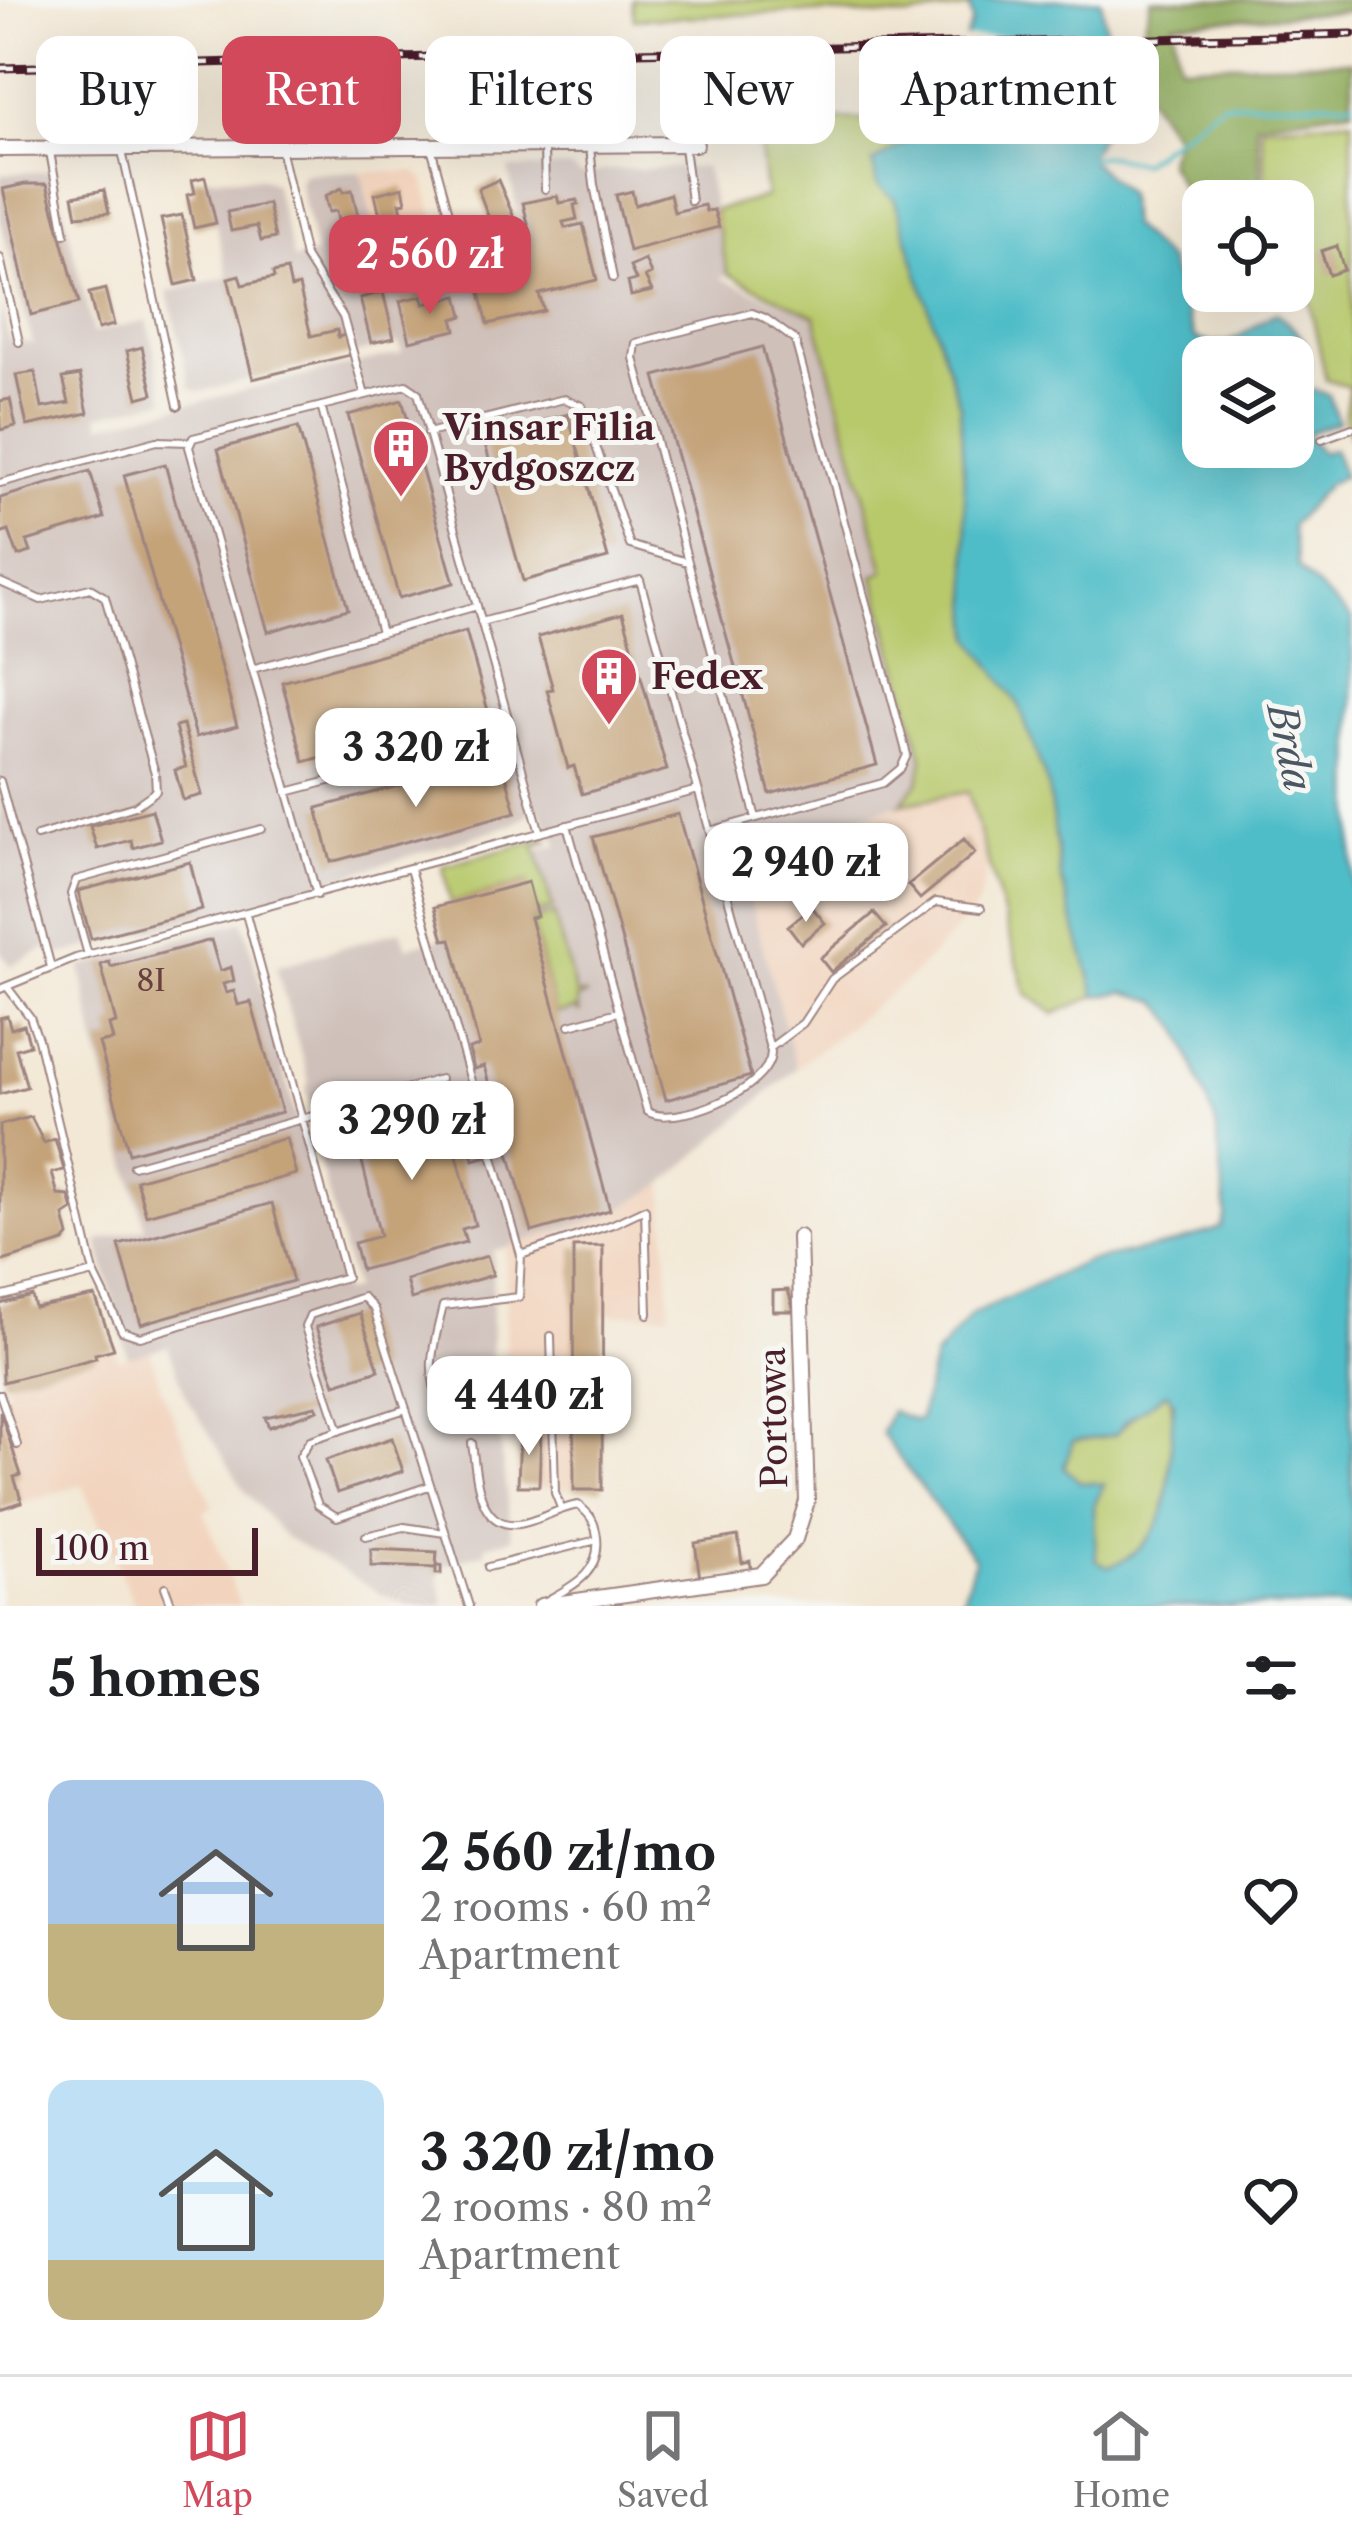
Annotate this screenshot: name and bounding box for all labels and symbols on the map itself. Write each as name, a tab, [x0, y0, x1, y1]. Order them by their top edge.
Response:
pin: 2 560 zł	[306, 215, 554, 317]
place label: Vinsar Filia Bydgoszcz	[442, 405, 657, 490]
building icon: Vinsar Filia Bydgoszcz	[370, 417, 432, 499]
building icon: Fedex	[578, 645, 640, 727]
place label: Fedex	[651, 654, 764, 698]
water label: Brda	[1257, 696, 1323, 795]
pin: 3 320 zł	[292, 708, 540, 810]
pin: 2 940 zł	[682, 823, 930, 925]
house number: 8I	[136, 962, 166, 999]
pin: 3 290 zł	[288, 1081, 536, 1183]
street label: Portowa	[750, 1347, 796, 1489]
pin: 4 440 zł	[405, 1356, 653, 1458]
scale bar	[36, 1522, 258, 1575]

